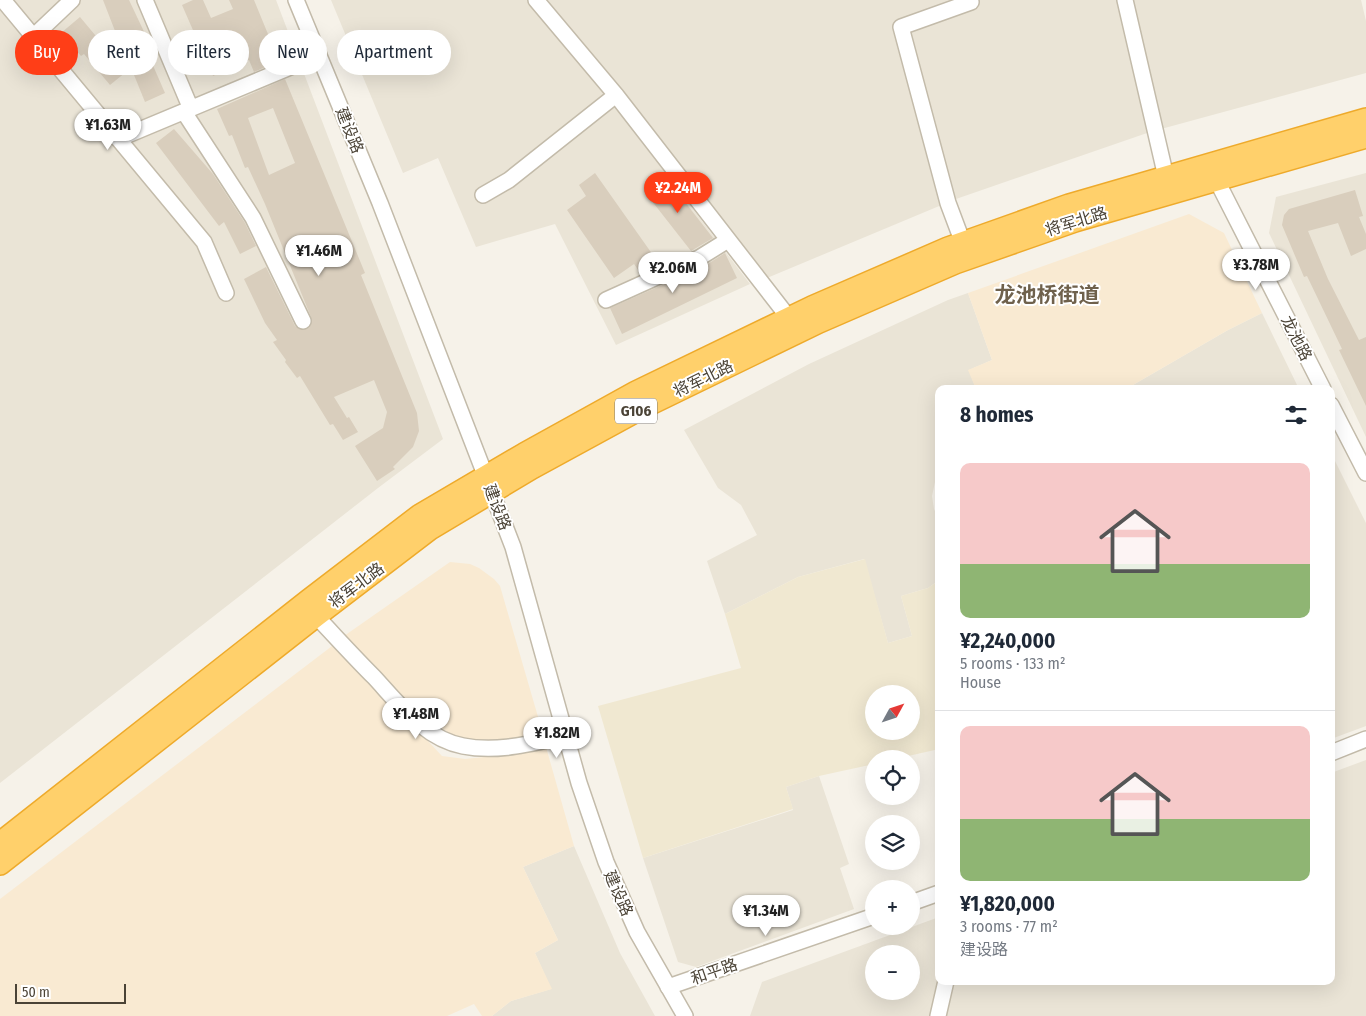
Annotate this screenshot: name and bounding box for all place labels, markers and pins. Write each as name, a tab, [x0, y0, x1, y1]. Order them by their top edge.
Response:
pin: ¥1.63M	[67, 108, 149, 151]
pin: ¥2.24M	[637, 172, 719, 214]
pin: ¥1.46M	[278, 234, 360, 277]
pin: ¥3.78M	[1215, 248, 1297, 291]
pin: ¥2.06M	[632, 252, 714, 294]
pin: ¥1.48M	[375, 698, 457, 740]
pin: ¥1.82M	[516, 716, 598, 759]
pin: ¥1.34M	[725, 894, 807, 937]

